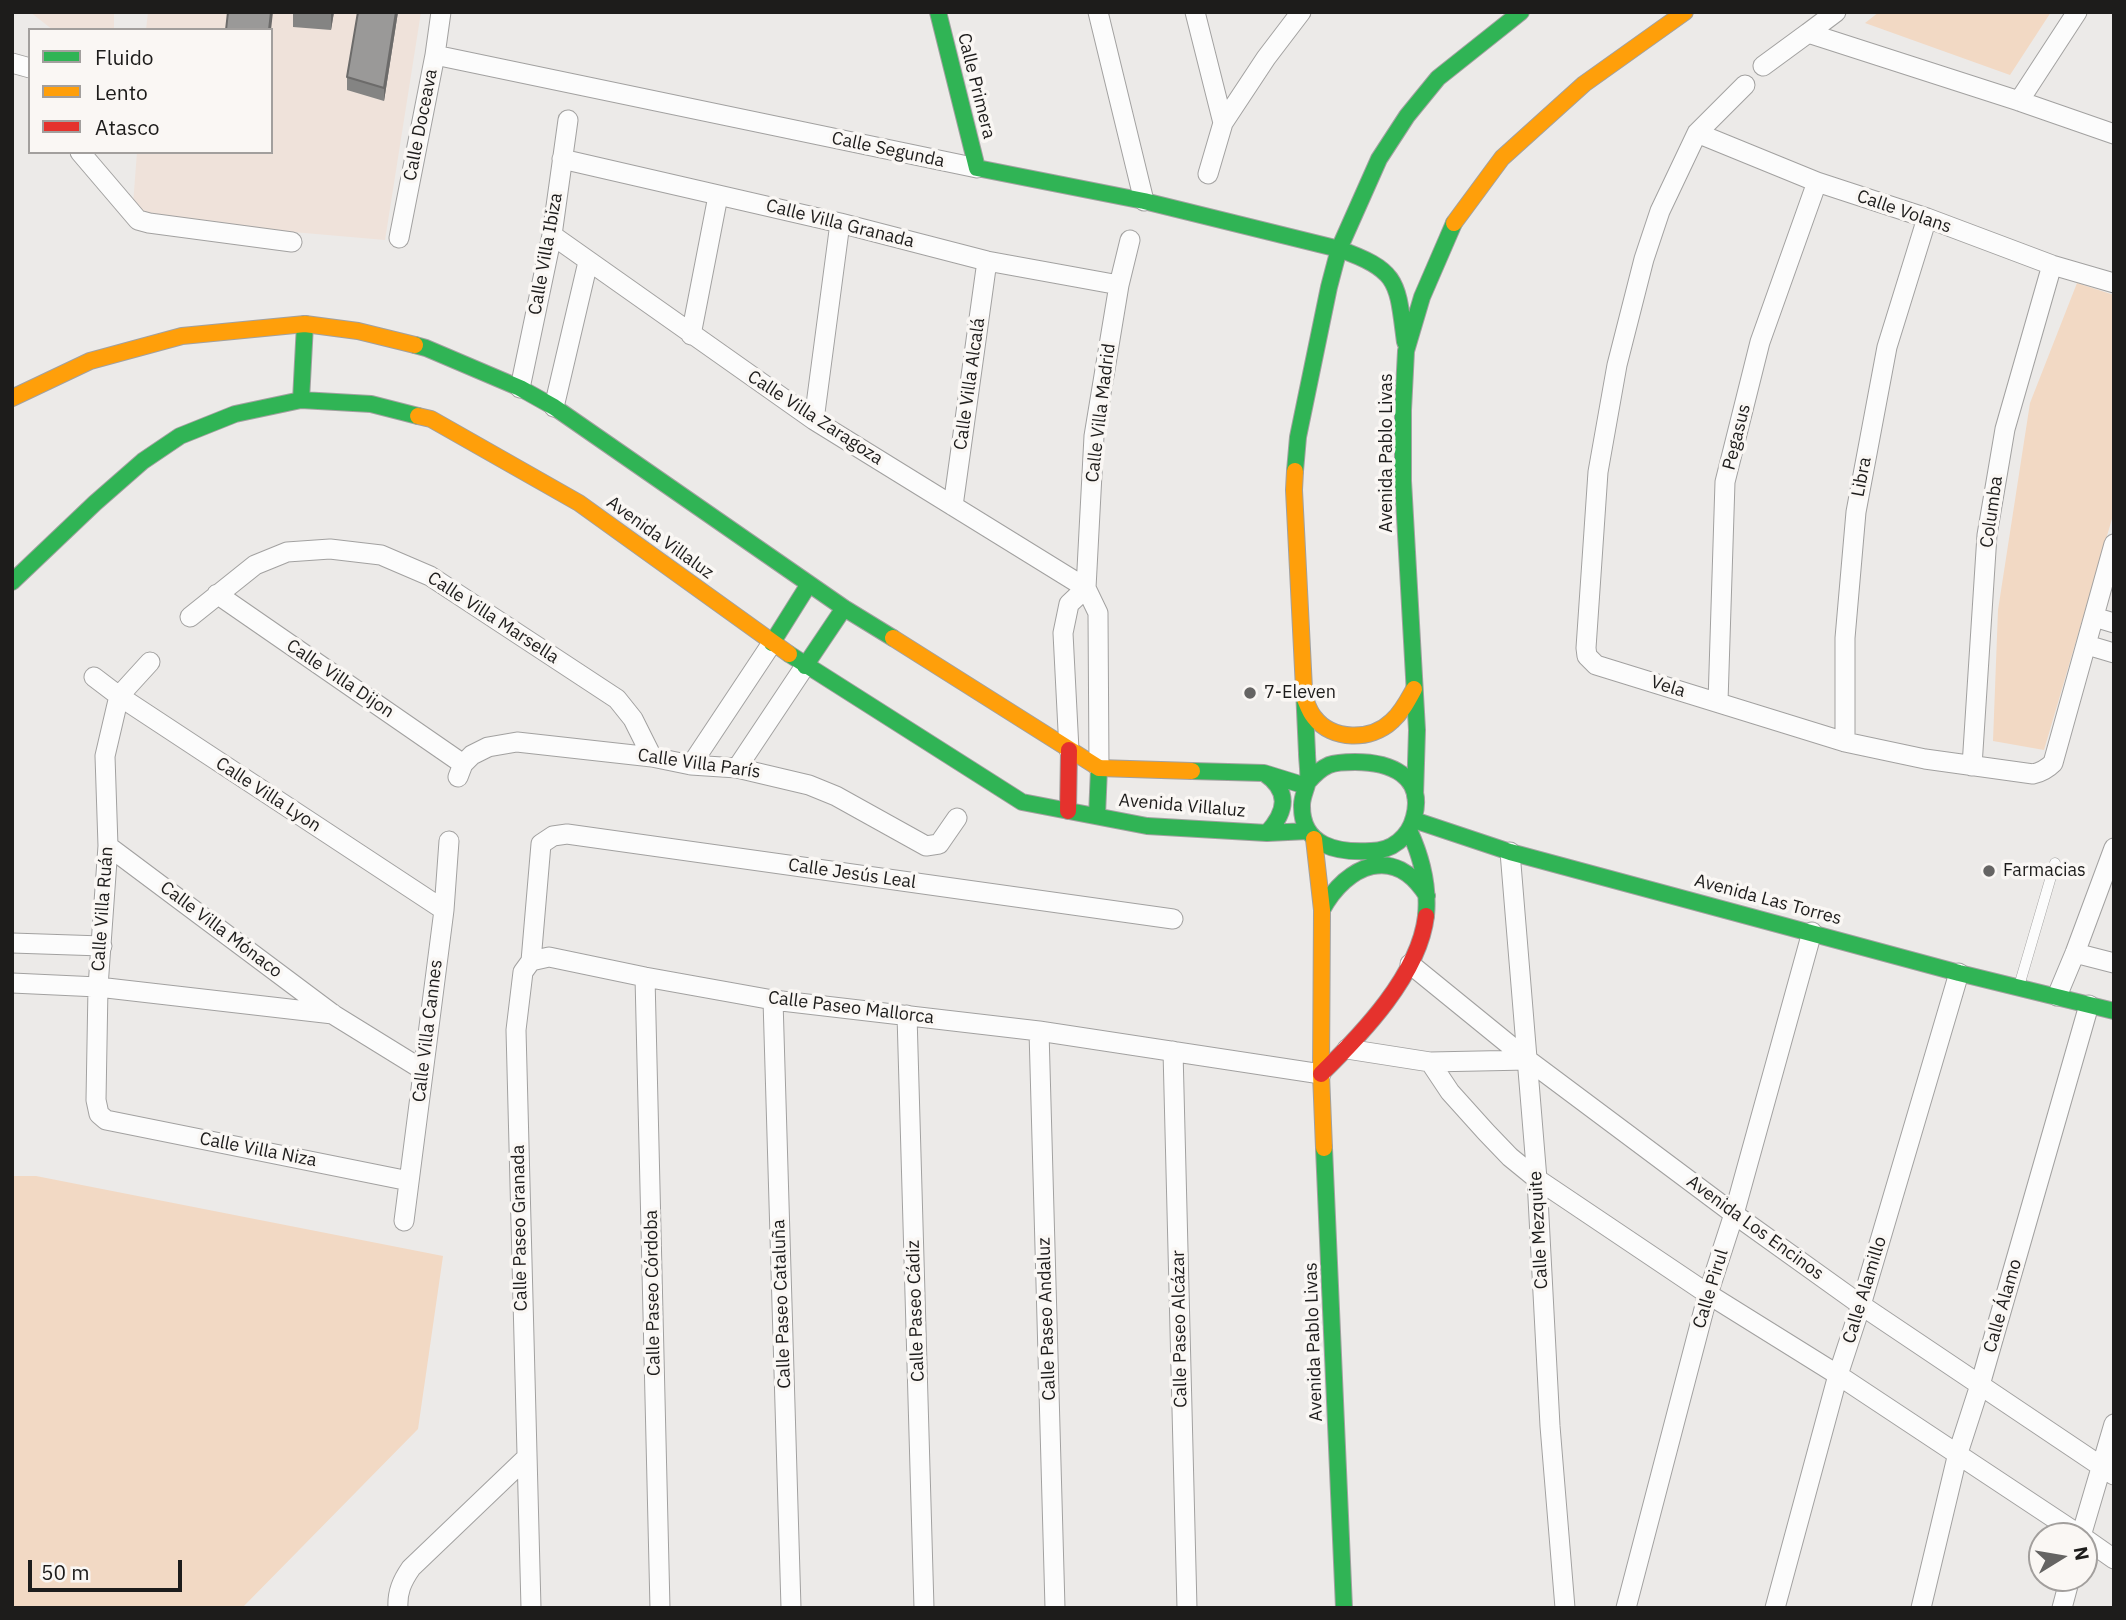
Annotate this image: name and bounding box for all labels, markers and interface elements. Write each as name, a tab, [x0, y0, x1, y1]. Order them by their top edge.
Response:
legend	[28, 28, 273, 154]
street label: Calle Primera	[952, 31, 1000, 141]
text: Fluido	[95, 43, 154, 71]
street label: Calle Doceava	[400, 67, 442, 183]
text: Lento	[95, 78, 148, 106]
text: Atasco	[95, 113, 159, 141]
street label: Calle Segunda	[830, 127, 946, 173]
street label: Calle Volans	[1854, 186, 1954, 238]
street label: Calle Villa Ibiza	[525, 191, 567, 317]
street label: Calle Villa Granada	[764, 195, 916, 253]
street label: Calle Villa Alcalá	[950, 317, 990, 451]
street label: Calle Villa Madrid	[1082, 342, 1120, 484]
street label: Calle Villa Zaragoza	[743, 366, 887, 470]
street label: Avenida Pablo Livas	[1376, 373, 1398, 533]
street label: Pegasus	[1718, 402, 1756, 472]
street label: Libra	[1848, 455, 1876, 499]
street label: Columba	[1976, 475, 2008, 549]
street label: Avenida Villaluz	[602, 492, 718, 584]
street label: Calle Villa Marsella	[423, 567, 563, 669]
street label: Calle Villa Dijon	[282, 635, 398, 723]
street label: Vela	[1648, 672, 1688, 702]
place label: 7-Eleven	[1264, 682, 1336, 704]
marker: 7-Eleven	[1242, 685, 1258, 701]
street label: Calle Villa París	[636, 745, 762, 783]
street label: Calle Villa Lyon	[211, 753, 325, 837]
street label: Avenida Villaluz	[1118, 790, 1246, 822]
street label: Calle Villa Ruán	[88, 846, 118, 972]
street label: Calle Jesús Leal	[787, 854, 917, 894]
place label: Farmacias	[2003, 860, 2086, 882]
marker: Farmacias	[1981, 863, 1997, 879]
street label: Avenida Las Torres	[1692, 870, 1844, 930]
street label: Calle Villa Mónaco	[156, 877, 286, 983]
street label: Calle Villa Cannes	[409, 958, 447, 1104]
street label: Calle Paseo Mallorca	[767, 987, 935, 1029]
street label: Calle Villa Niza	[198, 1128, 318, 1172]
street label: Calle Paseo Granada	[508, 1145, 532, 1311]
street label: Calle Mezquite	[1525, 1170, 1553, 1290]
street label: Avenida Los Encinos	[1682, 1171, 1828, 1285]
street label: Calle Paseo Córdoba	[641, 1210, 665, 1376]
street label: Calle Paseo Cataluña	[768, 1219, 796, 1389]
street label: Calle Alamillo	[1838, 1234, 1892, 1346]
street label: Calle Paseo Andaluz	[1033, 1237, 1061, 1401]
street label: Calle Paseo Cádiz	[903, 1240, 929, 1382]
street label: Calle Pirul	[1689, 1247, 1733, 1331]
street label: Calle Paseo Alcázar	[1168, 1250, 1192, 1408]
street label: Calle Álamo	[1979, 1257, 2027, 1355]
street label: Avenida Pablo Livas	[1300, 1262, 1328, 1422]
north arrow	[2028, 1522, 2098, 1592]
text: N	[2069, 1544, 2095, 1562]
scale bar	[32, 1546, 186, 1590]
text: 50 m	[41, 1558, 90, 1586]

